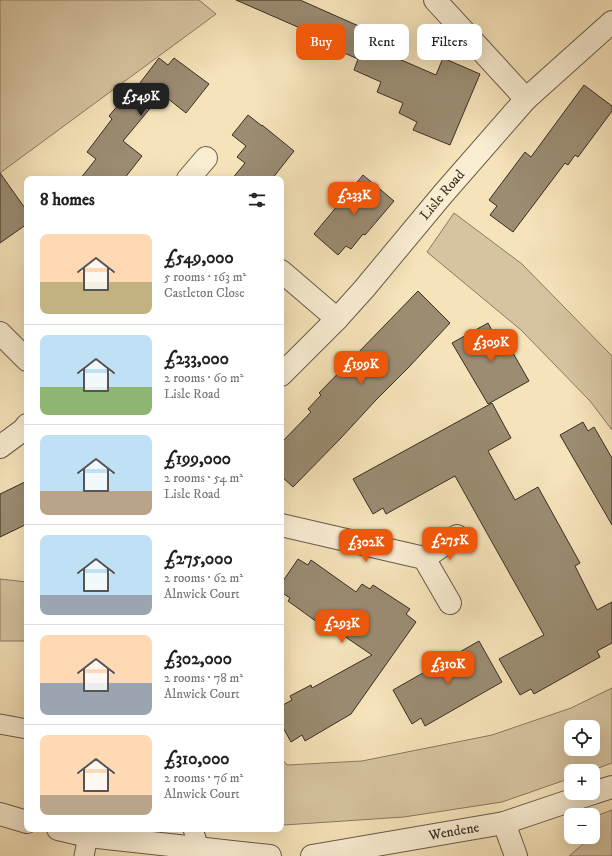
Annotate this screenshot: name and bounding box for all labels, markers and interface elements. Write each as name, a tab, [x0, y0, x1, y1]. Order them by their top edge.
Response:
chip: Buy	[296, 24, 346, 60]
chip: Rent	[354, 24, 409, 60]
chip: Filters	[417, 24, 482, 60]
pin: £549K	[113, 83, 169, 117]
text: £549K	[122, 88, 160, 104]
street label: Lisle Road	[416, 166, 469, 224]
pin: £233K	[326, 182, 382, 216]
text: £233K	[337, 187, 371, 203]
text: 8 homes	[40, 189, 95, 211]
icon: filters	[246, 189, 268, 211]
text: £549,000	[164, 247, 234, 269]
icon: home	[72, 250, 120, 298]
text: 5 rooms · 163 m²	[164, 269, 246, 285]
text: Castleton Close	[164, 285, 245, 301]
pin: £309K	[463, 329, 519, 363]
text: £309K	[473, 334, 509, 350]
text: £233,000	[164, 348, 229, 370]
icon: home	[72, 351, 120, 399]
pin: £199K	[333, 351, 389, 385]
text: £199K	[343, 356, 379, 372]
text: 2 rooms · 60 m²	[164, 370, 244, 386]
text: Lisle Road	[164, 386, 220, 402]
text: £199,000	[164, 448, 231, 470]
icon: home	[72, 451, 120, 499]
text: 2 rooms · 54 m²	[164, 470, 243, 486]
text: Lisle Road	[164, 486, 220, 502]
pin: £275K	[422, 527, 478, 561]
pin: £302K	[338, 529, 394, 563]
text: £275K	[431, 532, 469, 548]
text: £302K	[348, 534, 384, 550]
text: £275,000	[164, 548, 233, 570]
icon: home	[72, 551, 120, 599]
text: 2 rooms · 62 m²	[164, 570, 243, 586]
text: Alnwick Court	[164, 586, 240, 602]
pin: £293K	[314, 610, 370, 644]
text: £293K	[324, 615, 360, 631]
text: £302,000	[164, 648, 232, 670]
icon: home	[72, 651, 120, 699]
pin: £310K	[420, 651, 476, 685]
text: £310K	[431, 656, 465, 672]
text: 2 rooms · 78 m²	[164, 670, 243, 686]
text: Alnwick Court	[164, 686, 240, 702]
map controls	[564, 720, 600, 844]
button: locate	[564, 720, 600, 756]
text: £310,000	[164, 748, 229, 770]
icon: home	[72, 751, 120, 799]
button: +	[564, 764, 600, 800]
text: 2 rooms · 76 m²	[164, 770, 243, 786]
text: Alnwick Court	[164, 786, 240, 802]
button: −	[564, 808, 600, 844]
street label: Wendene	[426, 818, 481, 845]

